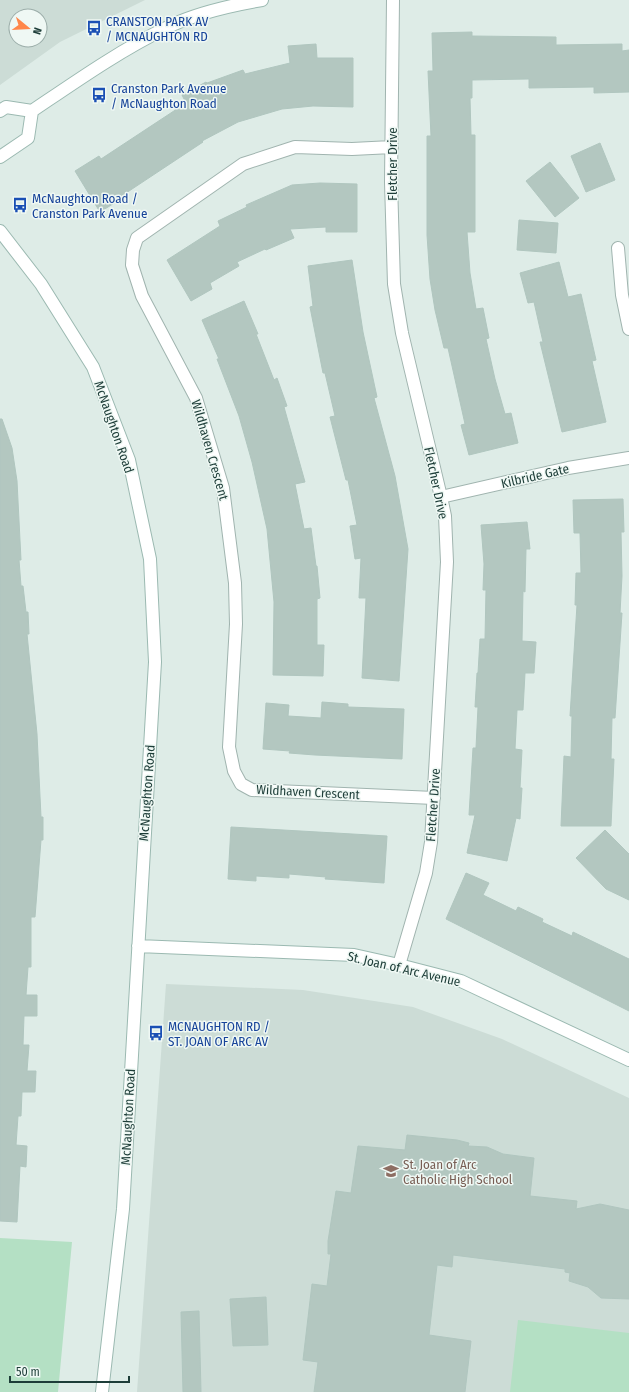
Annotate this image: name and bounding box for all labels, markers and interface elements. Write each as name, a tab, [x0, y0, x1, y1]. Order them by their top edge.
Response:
north arrow	[8, 8, 48, 48]
place label: CRANSTON PARK AV / MCNAUGHTON RD	[106, 14, 209, 44]
bus stop icon: CRANSTON PARK AV / MCNAUGHTON RD	[85, 19, 103, 37]
text: N	[30, 26, 44, 36]
place label: Cranston Park Avenue / McNaughton Road	[111, 81, 226, 111]
bus stop icon: Cranston Park Avenue / McNaughton Road	[90, 86, 108, 104]
street label: Fletcher Drive	[385, 127, 400, 201]
place label: McNaughton Road / Cranston Park Avenue	[32, 191, 147, 221]
bus stop icon: McNaughton Road / Cranston Park Avenue	[11, 196, 29, 214]
street label: McNaughton Road	[91, 379, 137, 475]
street label: Wildhaven Crescent	[188, 398, 232, 503]
street label: Fletcher Drive	[421, 446, 451, 520]
street label: Kilbride Gate	[500, 461, 570, 491]
street label: McNaughton Road	[136, 744, 158, 842]
street label: Fletcher Drive	[423, 768, 443, 842]
street label: Wildhaven Crescent	[256, 782, 361, 802]
street label: St. Joan of Arc Avenue	[346, 949, 462, 989]
place label: MCNAUGHTON RD / ST. JOAN OF ARC AV	[168, 1019, 270, 1049]
bus stop icon: MCNAUGHTON RD / ST. JOAN OF ARC AV	[147, 1024, 165, 1042]
street label: McNaughton Road	[118, 1068, 138, 1166]
place label: St. Joan of Arc Catholic High School	[403, 1157, 513, 1187]
school or university icon: St. Joan of Arc Catholic High School	[382, 1162, 400, 1180]
scale bar	[10, 1358, 129, 1384]
text: 50 m	[16, 1365, 40, 1379]

